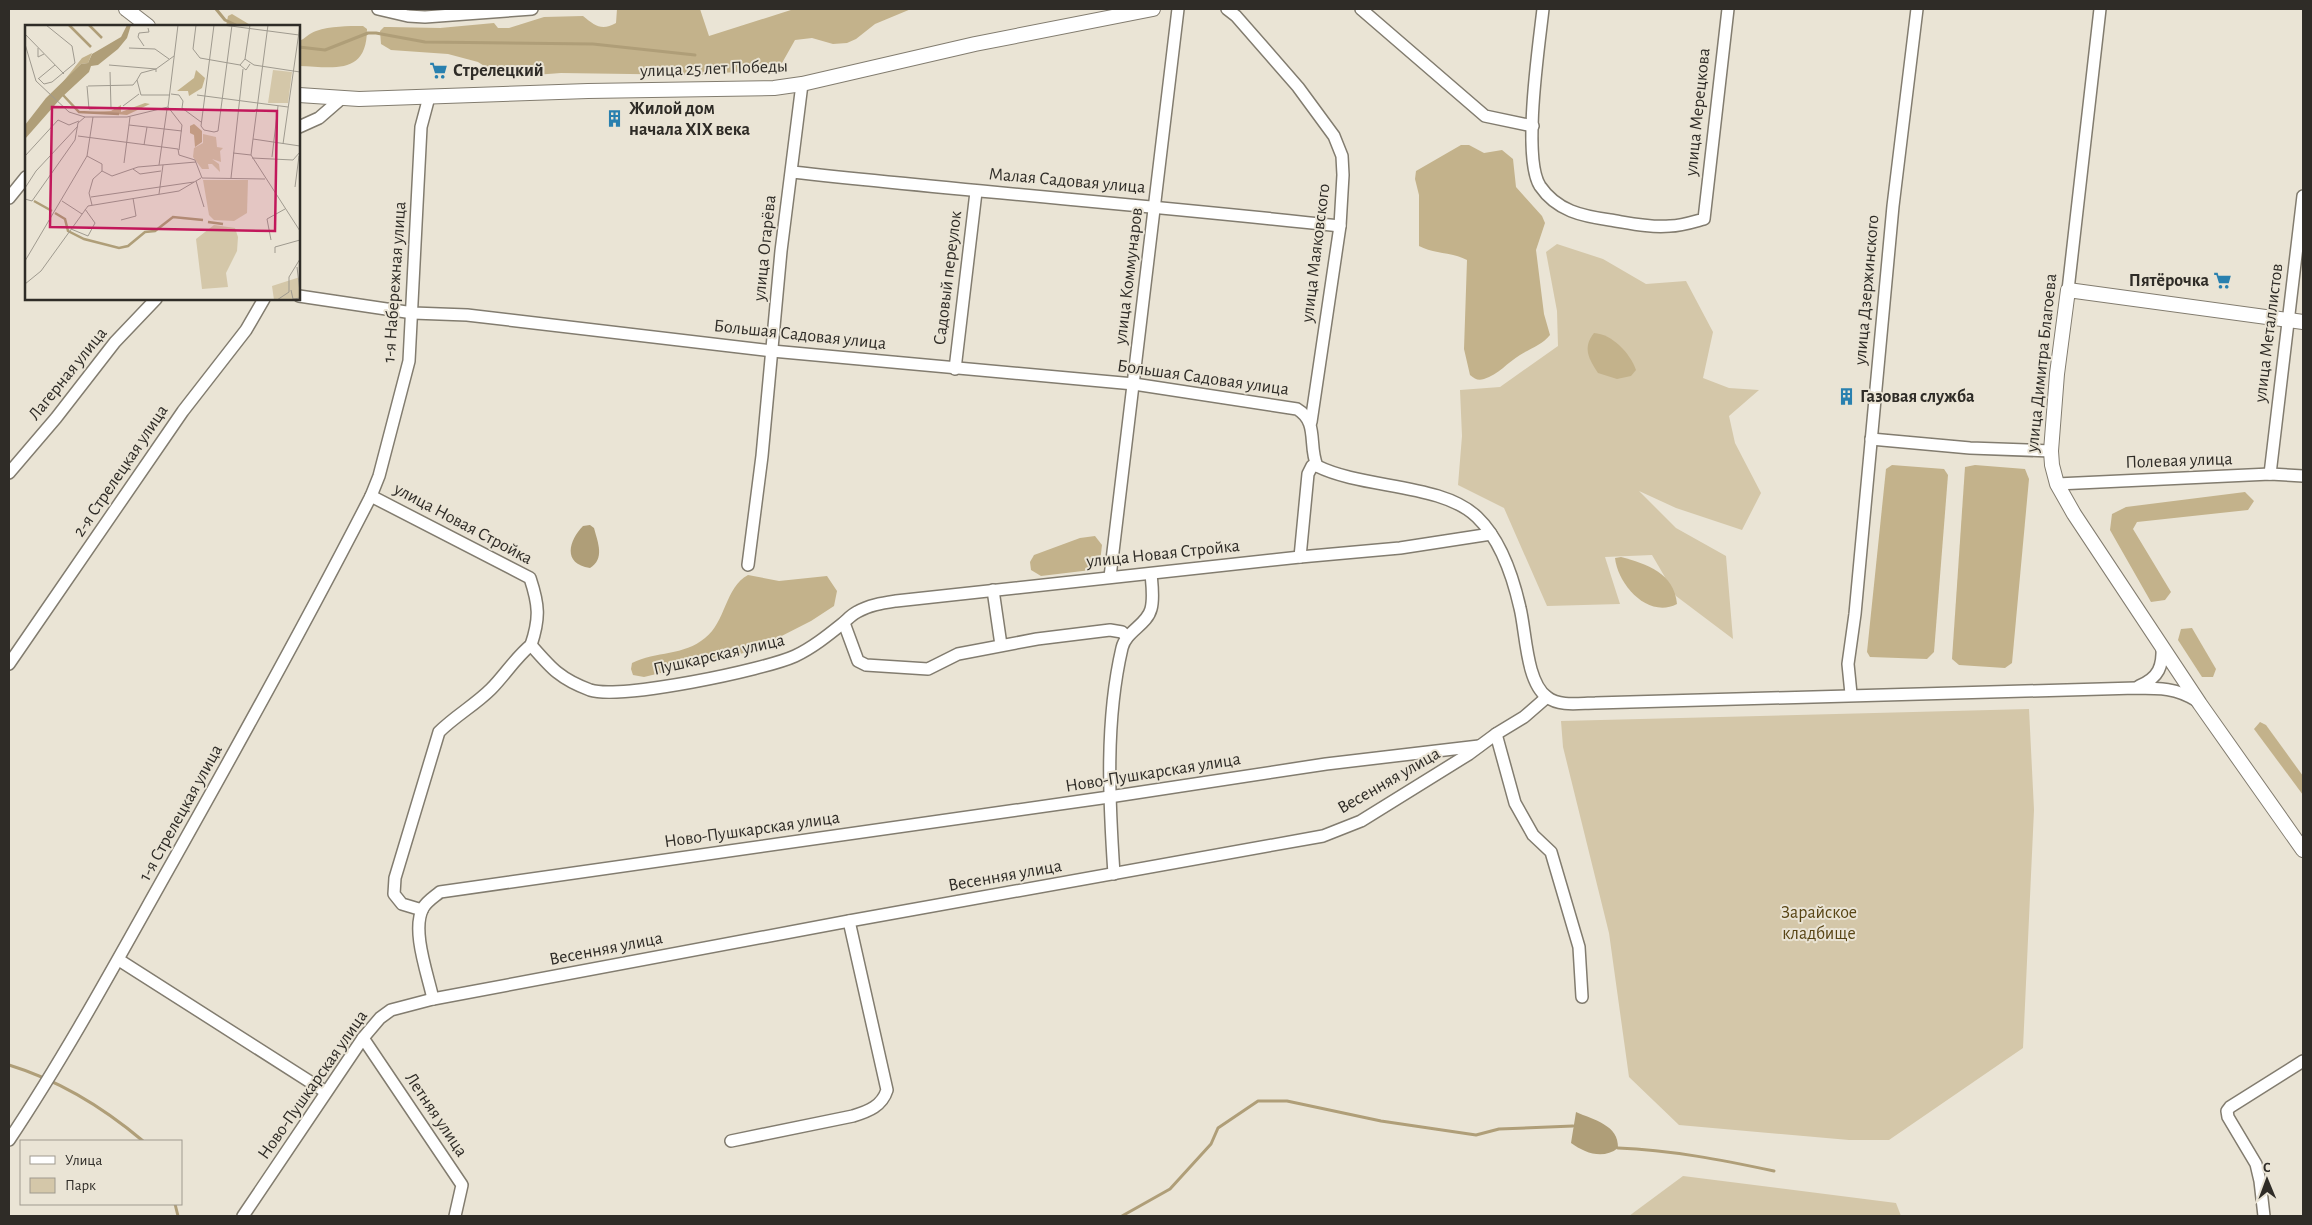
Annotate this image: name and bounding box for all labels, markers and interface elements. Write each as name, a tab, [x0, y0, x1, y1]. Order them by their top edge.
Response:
inset map	[25, 25, 300, 300]
street label: улица Мерецкова	[1682, 47, 1714, 178]
street label: улица 25 лет Победы	[639, 56, 788, 81]
supermarket icon: Стрелецкий	[429, 61, 449, 81]
place label: Стрелецкий	[453, 62, 544, 80]
place label: Жилой дом начала XIX века	[629, 100, 750, 139]
building icon: Жилой дом начала XIX века	[605, 109, 625, 129]
street label: Малая Садовая улица	[988, 165, 1146, 197]
street label: улица Маяковского	[1298, 183, 1333, 324]
street label: улица Огарёва	[750, 194, 780, 303]
street label: 1-я Набережная улица	[379, 201, 410, 363]
street label: улица Коммунаров	[1112, 207, 1146, 346]
street label: Садовый переулок	[931, 209, 965, 346]
street label: улица Дзержинского	[1851, 214, 1883, 367]
street label: улица Металлистов	[2251, 263, 2286, 404]
supermarket icon: Пятёрочка	[2213, 271, 2233, 291]
place label: Пятёрочка	[2129, 272, 2209, 290]
street label: улица Димитра Благоева	[2024, 273, 2060, 454]
street label: Большая Садовая улица	[713, 317, 887, 353]
street label: Лагерная улица	[25, 324, 111, 424]
street label: Большая Садовая улица	[1116, 357, 1290, 399]
building icon: Газовая служба	[1836, 387, 1856, 407]
place label: Газовая служба	[1860, 388, 1975, 406]
street label: 2-я Стрелецкая улица	[70, 402, 172, 540]
street label: Полевая улица	[2125, 450, 2233, 472]
street label: улица Новая Стройка	[390, 479, 535, 568]
street label: улица Новая Стройка	[1085, 537, 1240, 571]
street label: Пушкарская улица	[652, 631, 786, 679]
street label: 1-я Стрелецкая улица	[136, 742, 226, 884]
street label: Весенняя улица	[1335, 744, 1443, 818]
street label: Ново-Пушкарская улица	[1064, 750, 1242, 796]
street label: Ново-Пушкарская улица	[663, 809, 841, 851]
street label: Весенняя улица	[947, 857, 1063, 895]
park label: Зарайское кладбище	[1781, 904, 1857, 943]
street label: Весенняя улица	[548, 929, 664, 969]
street label: Ново-Пушкарская улица	[255, 1007, 371, 1163]
street label: Летняя улица	[401, 1070, 471, 1160]
legend	[20, 1140, 182, 1205]
text: Улица	[65, 1153, 102, 1168]
north arrow	[2242, 1155, 2292, 1205]
text: С	[2263, 1161, 2271, 1175]
text: Парк	[65, 1178, 96, 1193]

